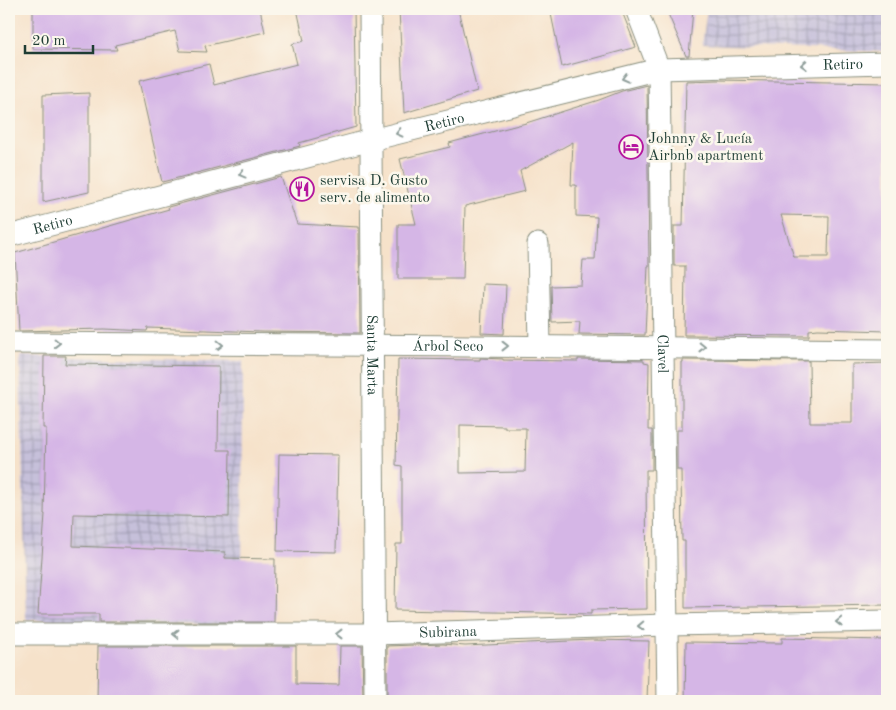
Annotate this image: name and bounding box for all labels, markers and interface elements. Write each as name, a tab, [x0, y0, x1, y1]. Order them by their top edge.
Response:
scale bar	[25, 22, 92, 54]
text: 20 m	[32, 34, 66, 49]
street label: Retiro	[822, 58, 863, 74]
one-way arrow	[799, 60, 807, 70]
one-way arrow	[620, 72, 629, 83]
street label: Retiro	[423, 111, 466, 136]
one-way arrow	[394, 127, 403, 138]
place label: Johnny & Lucía Airbnb apartment	[648, 132, 763, 164]
hotel icon: Johnny & Lucía Airbnb apartment	[618, 134, 644, 160]
one-way arrow	[238, 169, 246, 179]
place label: servisa D. Gusto serv. de alimento	[320, 174, 430, 206]
restaurant icon: servisa D. Gusto serv. de alimento	[289, 176, 315, 202]
street label: Retiro	[31, 213, 74, 238]
street label: Santa Marta	[363, 315, 379, 396]
street label: Clavel	[654, 334, 669, 373]
street label: Árbol Seco	[412, 337, 484, 355]
one-way arrow	[54, 338, 62, 348]
one-way arrow	[216, 340, 224, 350]
one-way arrow	[502, 341, 509, 351]
one-way arrow	[699, 342, 707, 352]
one-way arrow	[834, 617, 842, 627]
one-way arrow	[637, 621, 644, 631]
street label: Subirana	[419, 625, 478, 642]
one-way arrow	[172, 629, 180, 639]
one-way arrow	[334, 629, 342, 639]

